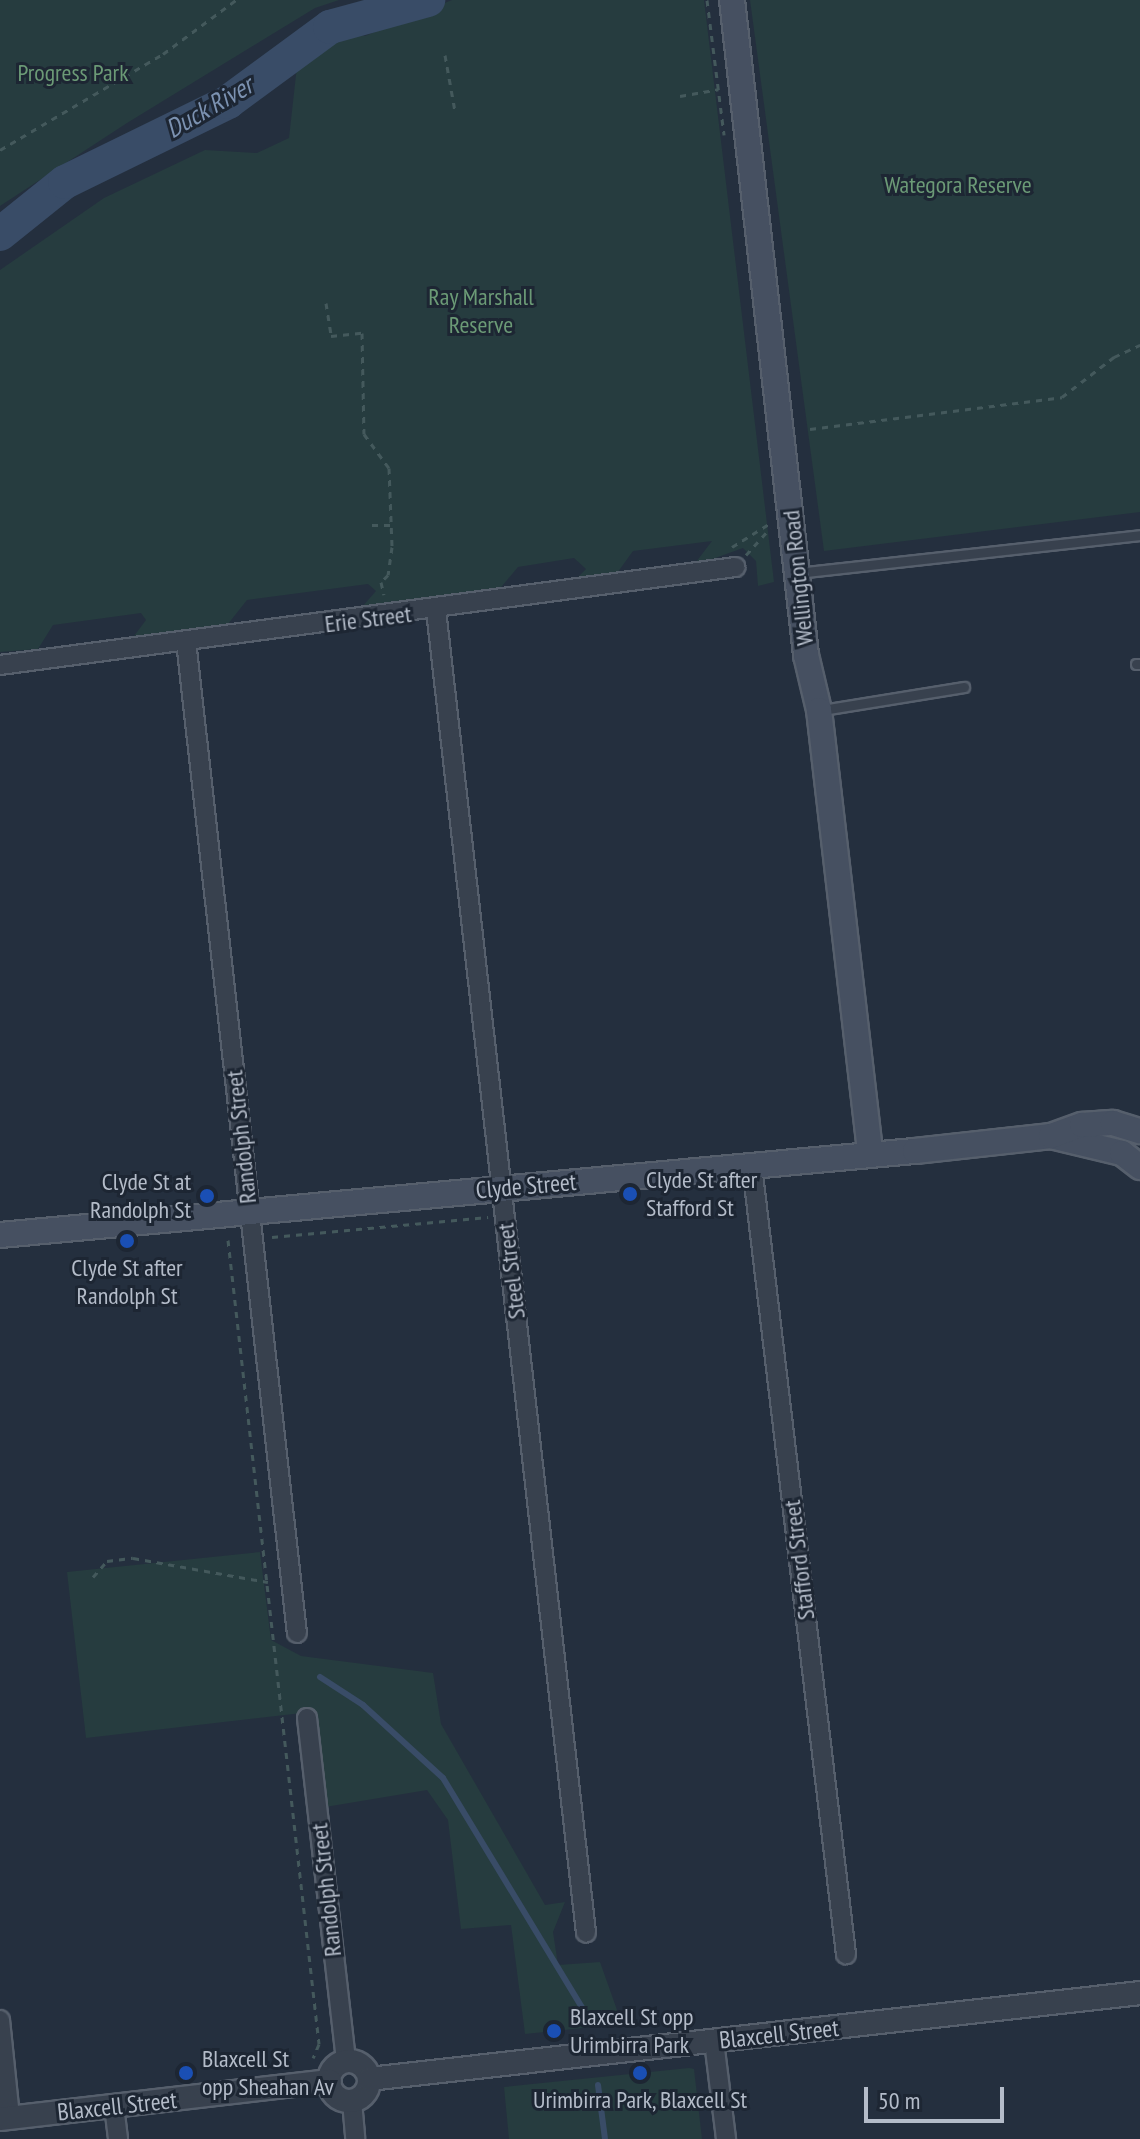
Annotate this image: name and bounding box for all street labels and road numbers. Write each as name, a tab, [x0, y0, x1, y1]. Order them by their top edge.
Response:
street label: Wellington Road	[777, 509, 819, 647]
street label: Erie Street	[323, 599, 413, 639]
street label: Randolph Street	[220, 1069, 262, 1205]
street label: Clyde Street	[475, 1167, 577, 1205]
street label: Steel Street	[491, 1221, 531, 1321]
street label: Stafford Street	[777, 1498, 821, 1622]
street label: Randolph Street	[305, 1822, 347, 1958]
street label: Blaxcell Street	[718, 2013, 840, 2055]
street label: Blaxcell Street	[56, 2085, 178, 2127]

